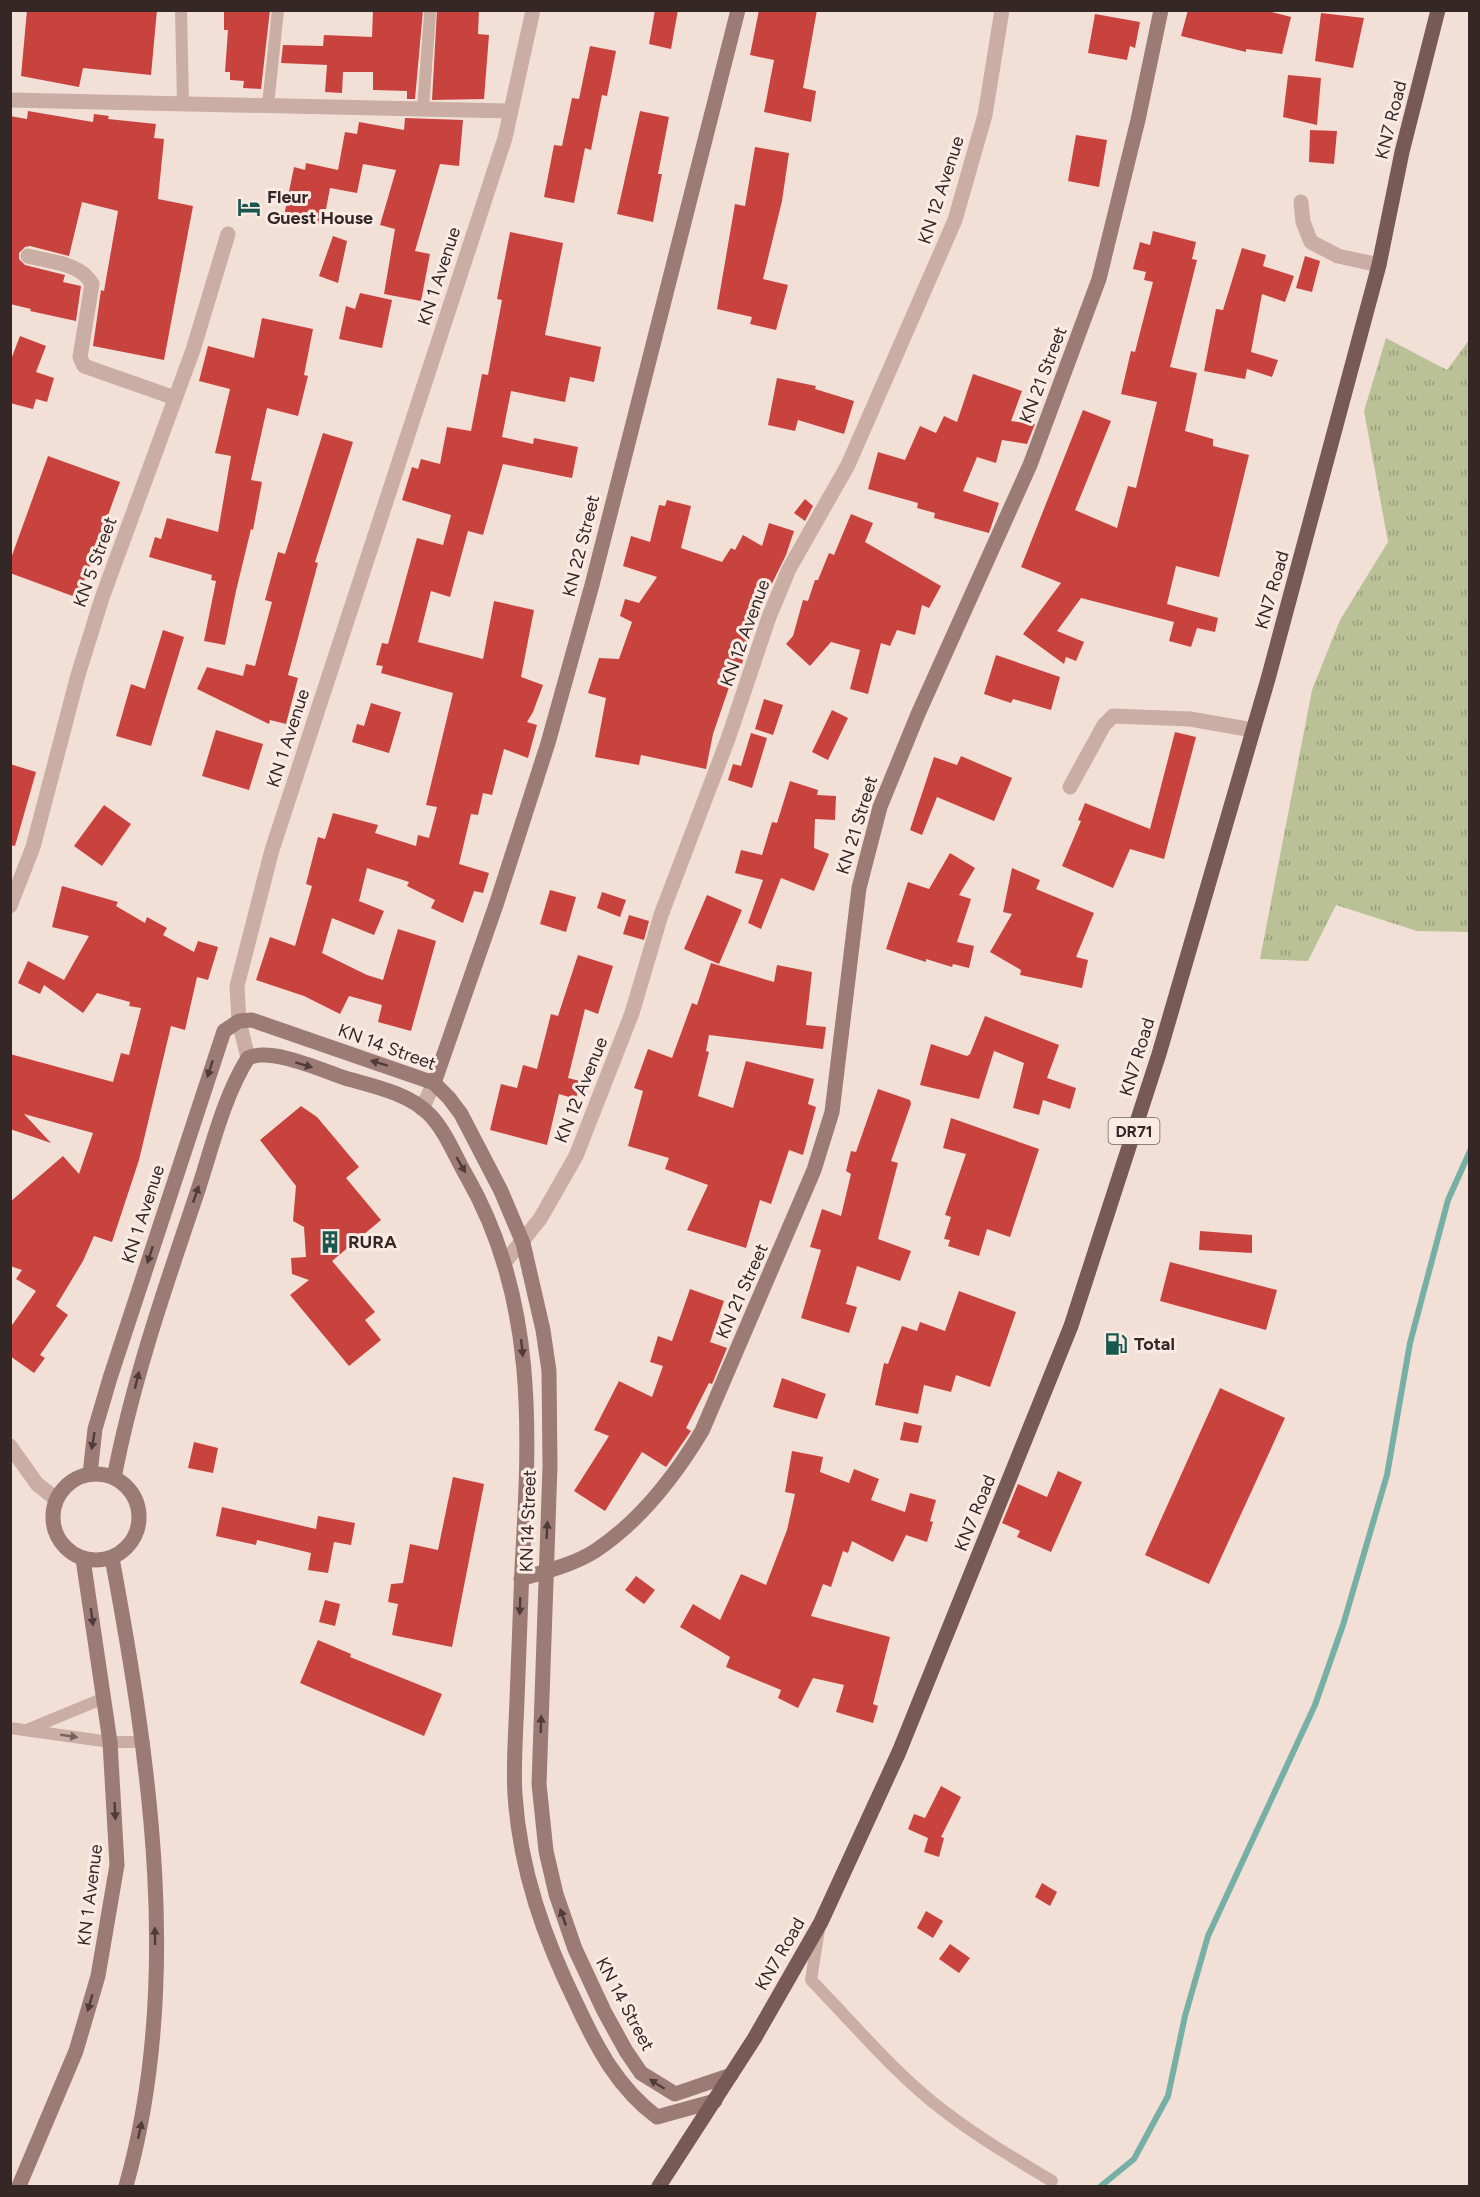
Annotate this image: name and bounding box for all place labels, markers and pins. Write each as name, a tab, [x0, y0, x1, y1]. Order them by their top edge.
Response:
place label: Fleur Guest House	[267, 186, 373, 229]
hotel icon: Fleur Guest House	[236, 194, 262, 220]
building icon: RURA	[317, 1229, 343, 1255]
place label: RURA	[348, 1231, 397, 1253]
fuel station icon: Total	[1103, 1331, 1129, 1357]
place label: Total	[1134, 1333, 1175, 1355]

